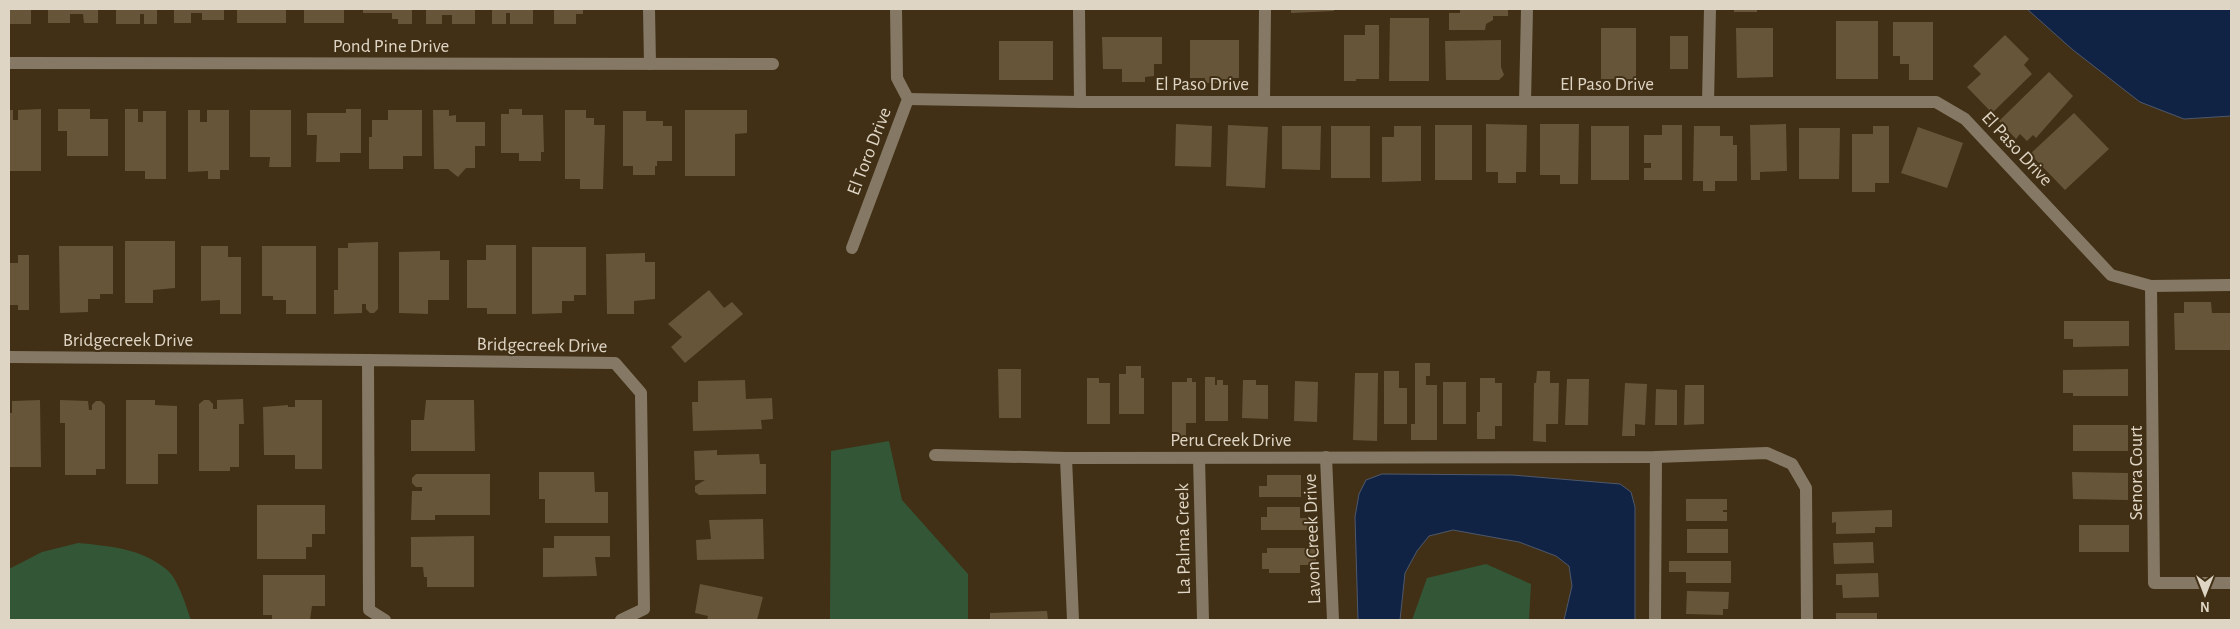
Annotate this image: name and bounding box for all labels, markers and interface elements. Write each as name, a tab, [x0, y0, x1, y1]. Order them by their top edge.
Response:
street label: Pond Pine Drive	[333, 37, 449, 56]
street label: El Paso Drive	[1155, 75, 1249, 94]
street label: El Paso Drive	[1560, 75, 1654, 94]
street label: El Toro Drive	[844, 105, 895, 198]
street label: El Paso Drive	[1978, 108, 2056, 190]
street label: Bridgecreek Drive	[63, 331, 193, 350]
street label: Bridgecreek Drive	[476, 335, 607, 356]
street label: Senora Court	[2127, 426, 2146, 520]
street label: Peru Creek Drive	[1170, 431, 1292, 450]
street label: Lavon Creek Drive	[1301, 473, 1324, 605]
street label: La Palma Creek	[1173, 483, 1194, 595]
north arrow	[2180, 569, 2230, 619]
text: N	[2200, 599, 2210, 613]

